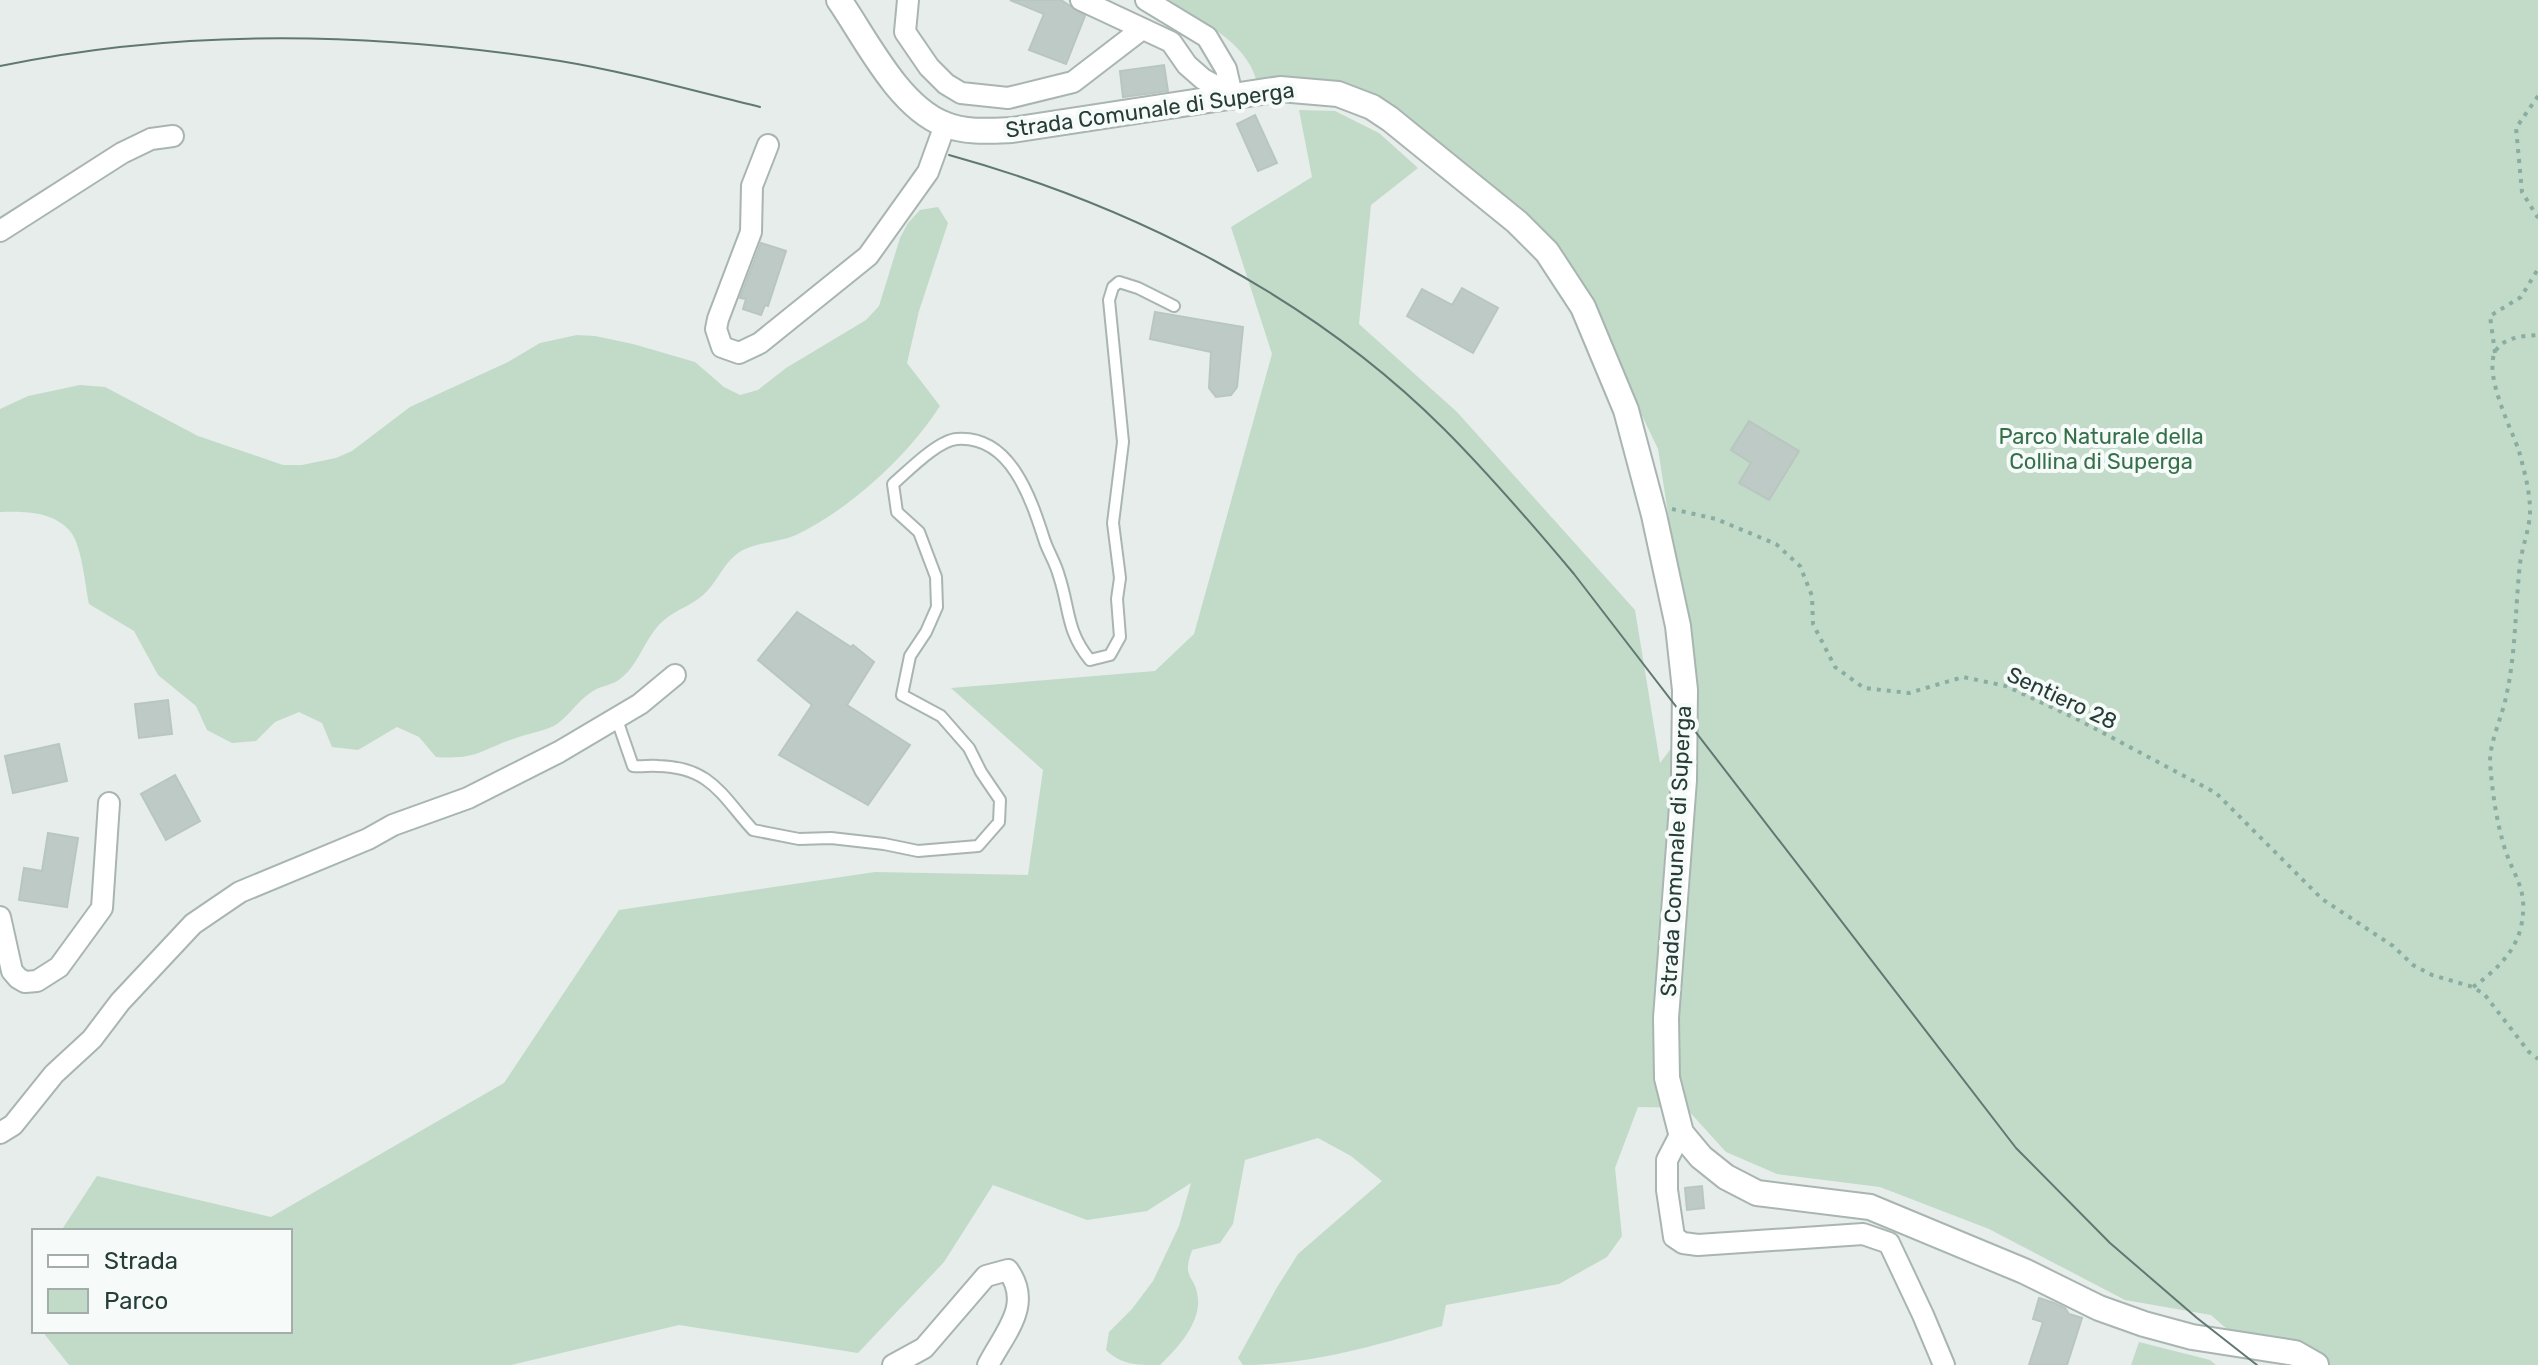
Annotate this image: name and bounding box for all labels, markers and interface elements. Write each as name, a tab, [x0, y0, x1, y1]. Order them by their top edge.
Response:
street label: Strada Comunale di Superga	[1004, 76, 1296, 144]
park label: Parco Naturale della Collina di Superga	[1998, 423, 2204, 475]
street label: Sentiero 28	[2003, 661, 2121, 735]
street label: Strada Comunale di Superga	[1655, 705, 1697, 997]
legend	[32, 1229, 292, 1333]
text: Strada	[104, 1247, 178, 1275]
text: Parco	[104, 1287, 168, 1315]

